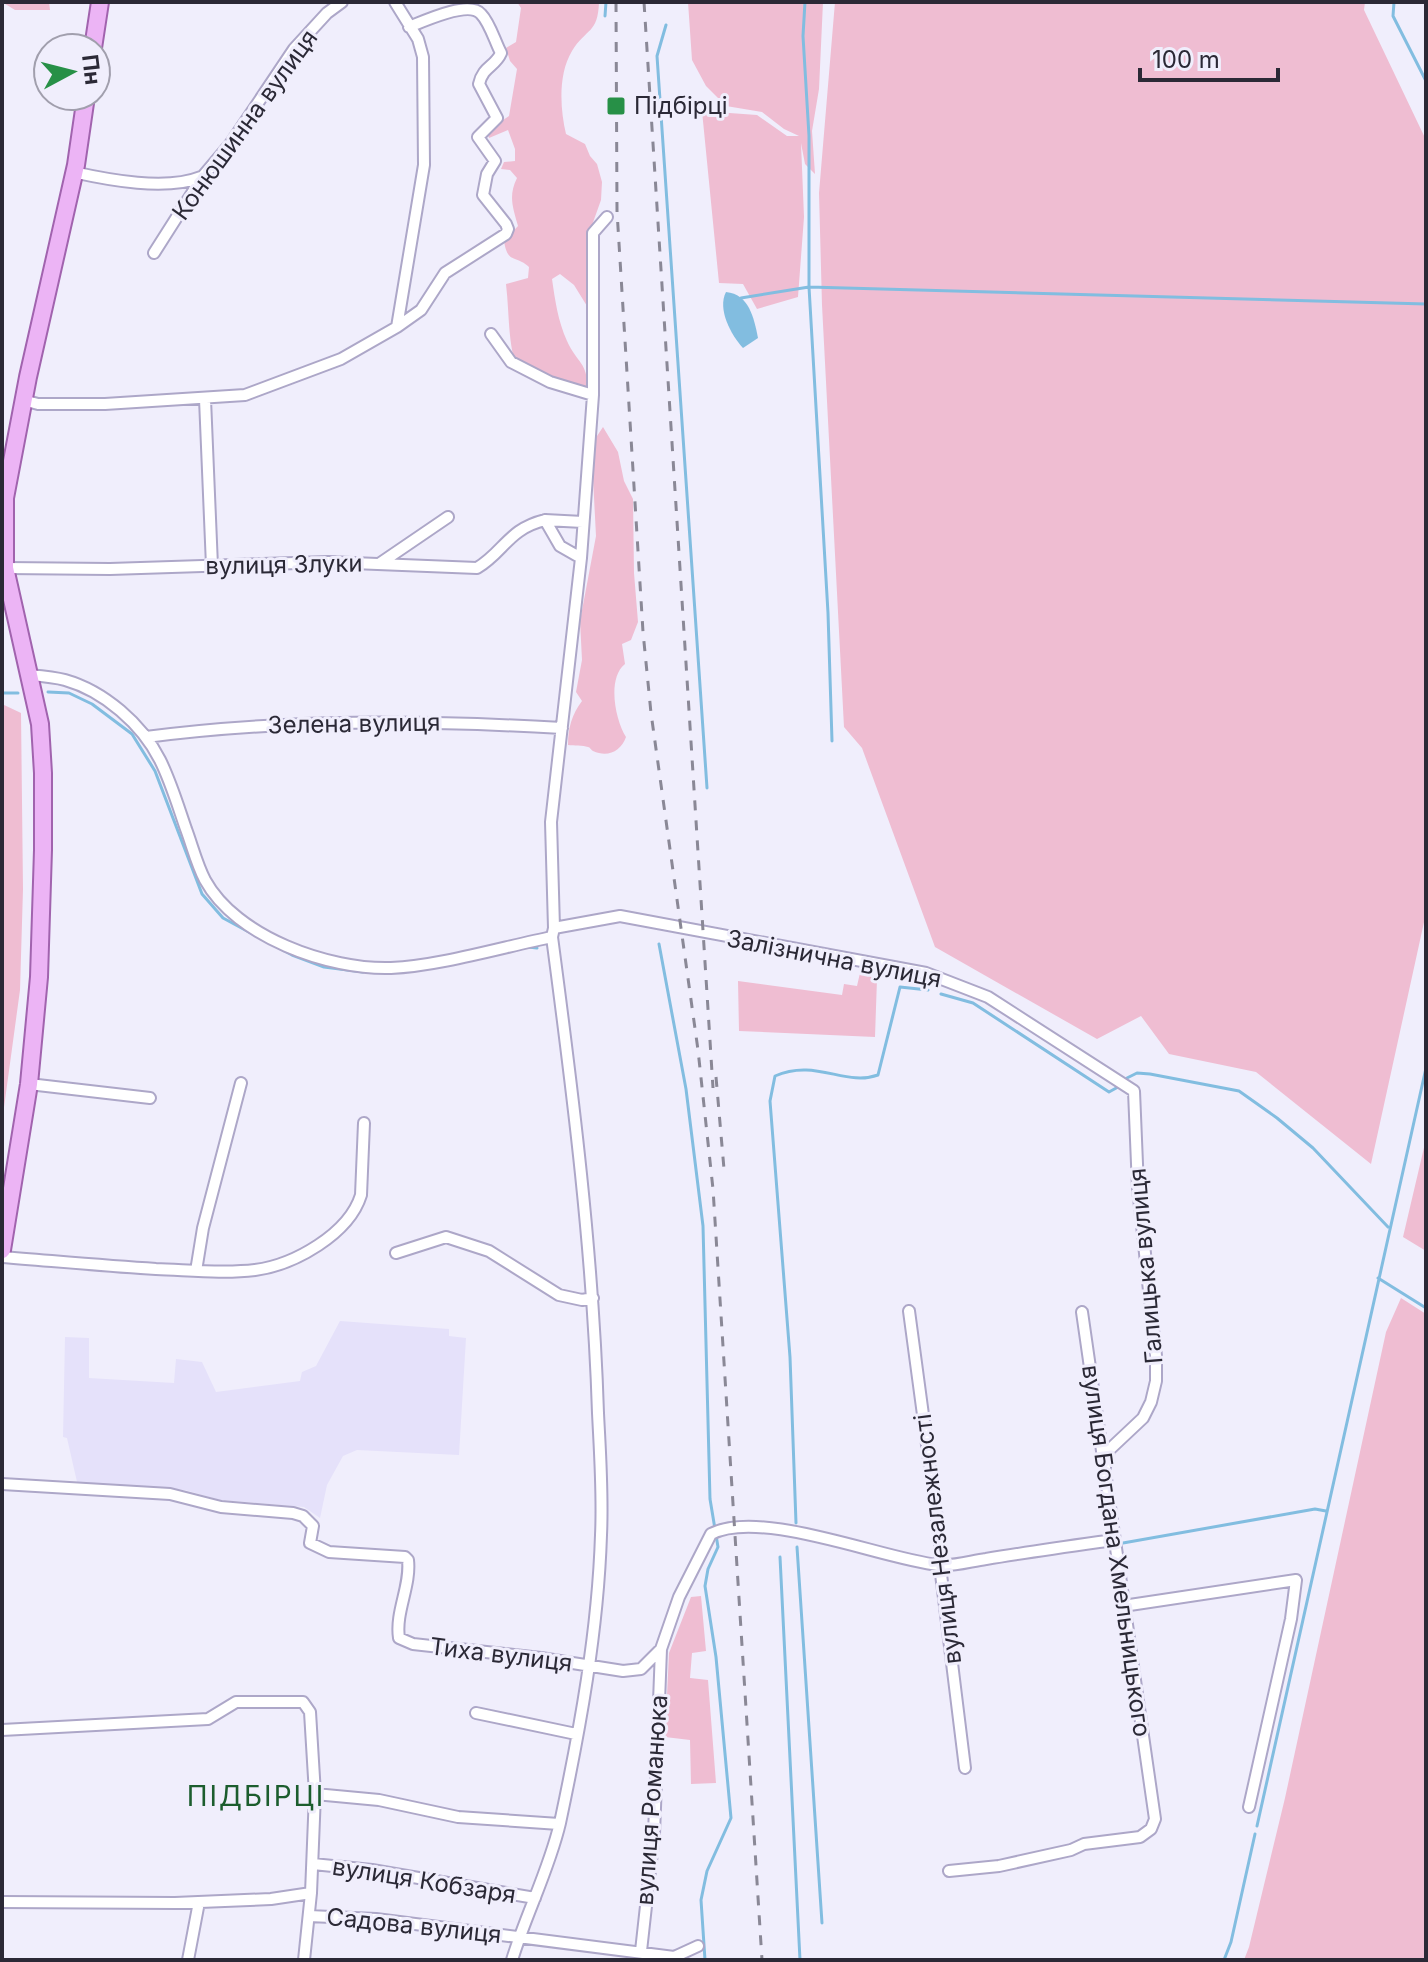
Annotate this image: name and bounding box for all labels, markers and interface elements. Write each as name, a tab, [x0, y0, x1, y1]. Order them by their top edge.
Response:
street label: Конюшинна вулиця	[166, 24, 323, 226]
north arrow	[32, 32, 112, 112]
scale bar	[1140, 32, 1278, 82]
text: 100 m	[1152, 45, 1220, 74]
text: Пн	[77, 53, 107, 86]
place label: Підбірці	[634, 91, 728, 120]
marker: Підбірці	[605, 95, 627, 117]
street label: вулиця Злуки	[205, 549, 363, 580]
street label: Зелена вулиця	[267, 707, 441, 740]
street label: Залізнична вулиця	[724, 923, 944, 994]
street label: Галицька вулиця	[1123, 1167, 1168, 1365]
street label: вулиця Богдана Хмельницького	[1076, 1363, 1157, 1739]
street label: вулиця Незалежності	[908, 1412, 967, 1666]
street label: Тиха вулиця	[428, 1631, 574, 1678]
street label: вулиця Романюка	[630, 1694, 673, 1906]
district label: ПІДБІРЦІ	[187, 1779, 325, 1813]
street label: вулиця Кобзаря	[330, 1852, 518, 1909]
street label: Садова вулиця	[325, 1902, 503, 1949]

